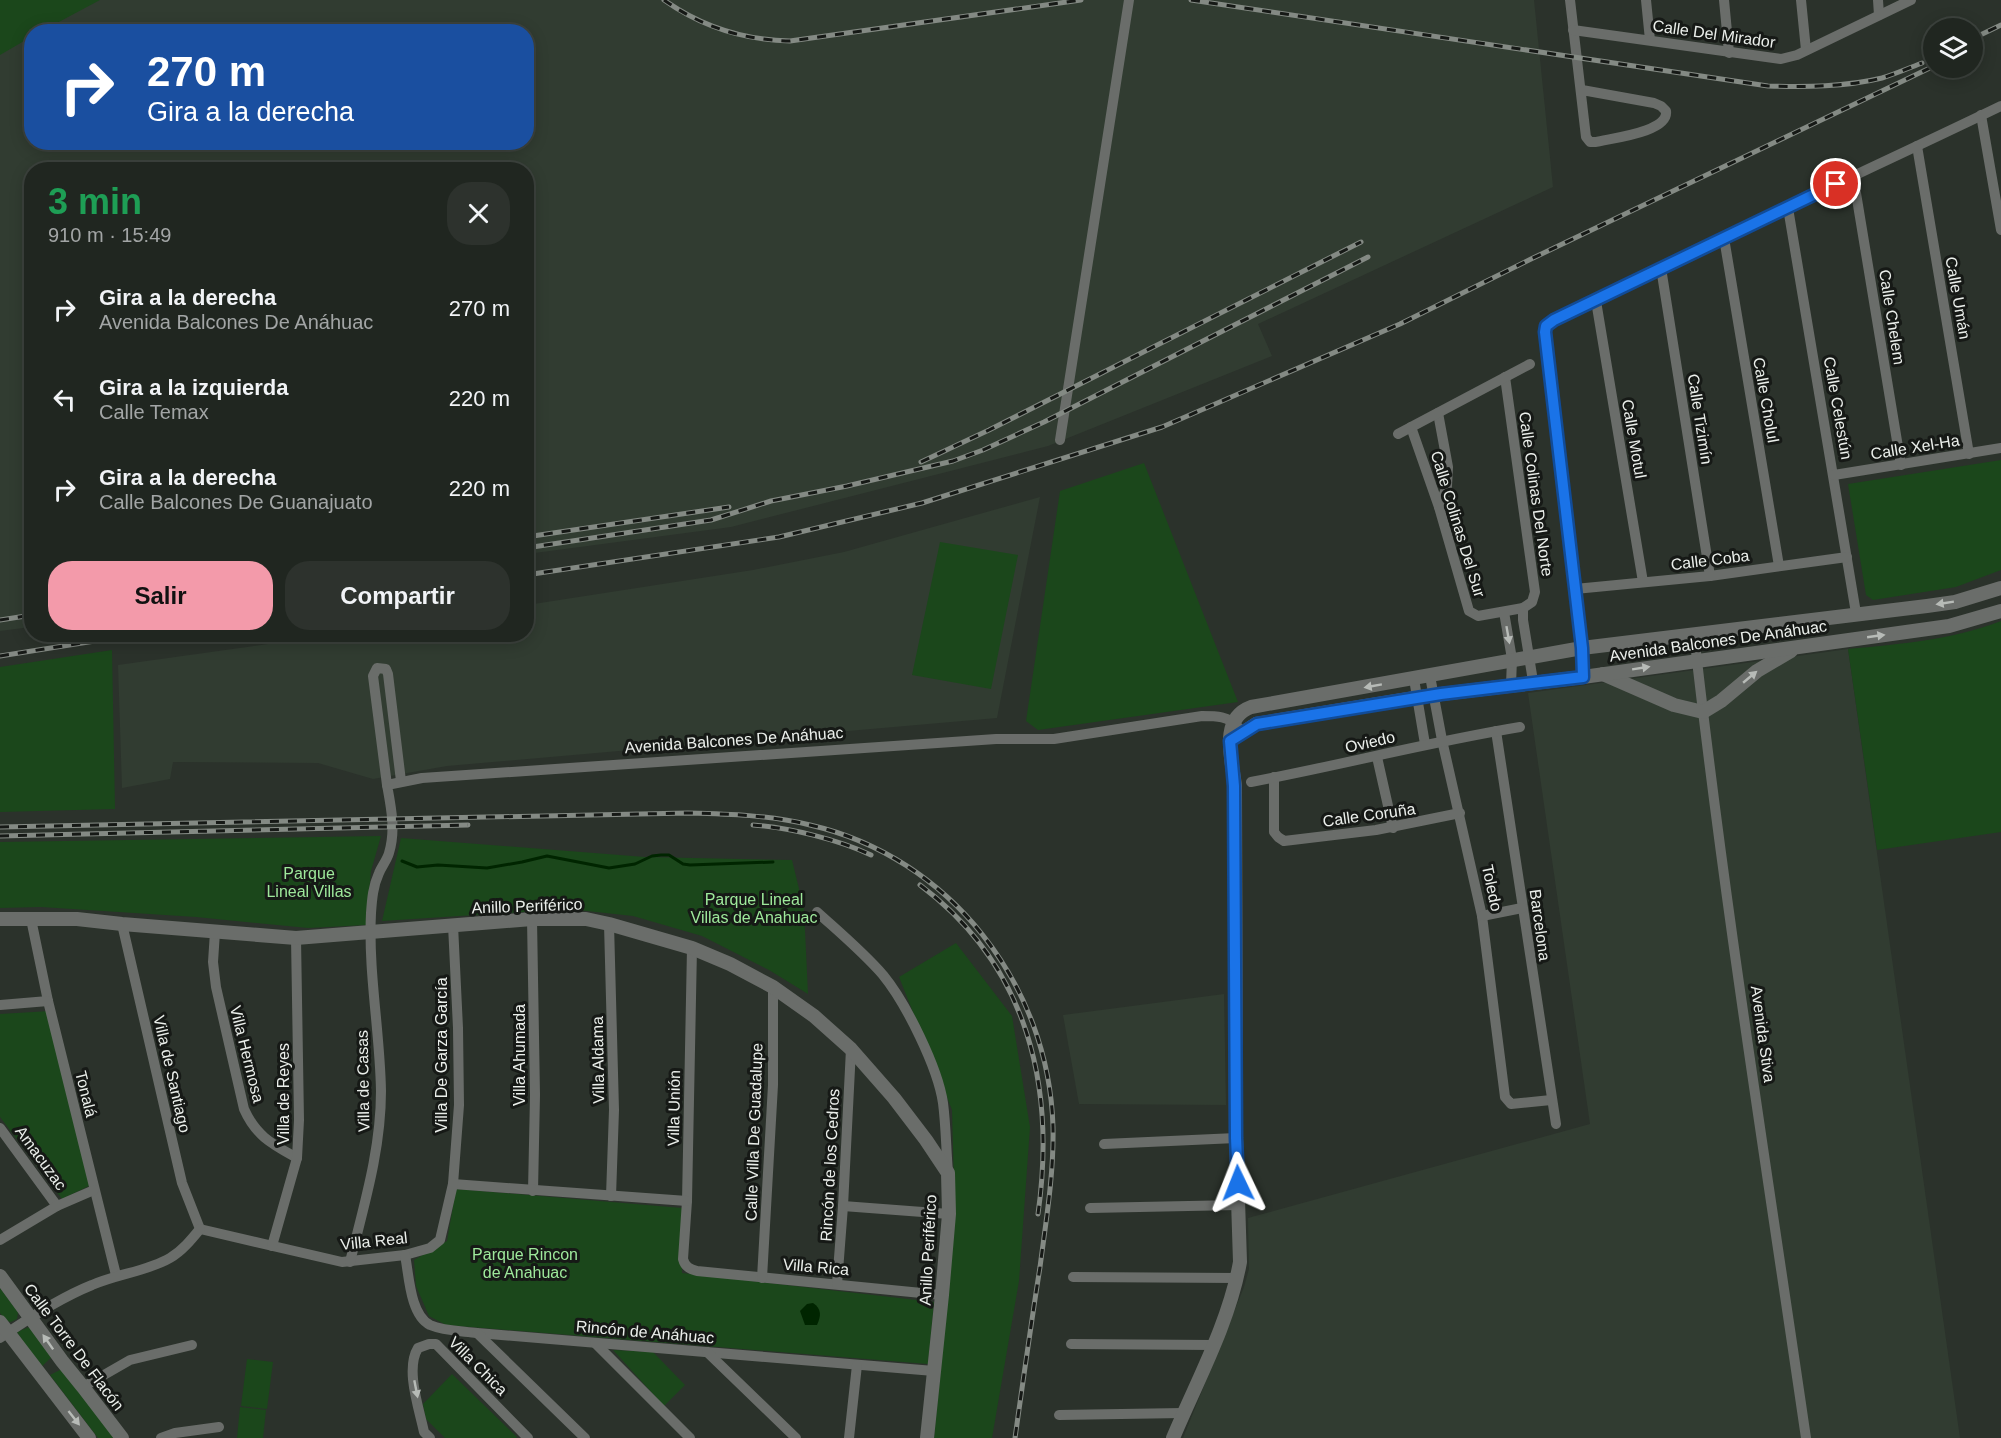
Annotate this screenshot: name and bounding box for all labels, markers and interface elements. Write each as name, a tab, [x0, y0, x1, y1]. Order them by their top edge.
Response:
street label: Calle Del Mirador	[1652, 17, 1777, 51]
map controls	[1923, 18, 1983, 78]
button: layers	[1923, 18, 1983, 78]
icon: right	[48, 48, 126, 126]
text: 270 m	[147, 48, 266, 95]
text: Gira a la derecha	[147, 97, 354, 127]
pin	[1810, 158, 1861, 209]
icon: arrive	[1819, 167, 1852, 200]
text: 3 min	[48, 181, 142, 222]
button: close	[447, 182, 510, 245]
text: 910 m · 15:49	[48, 224, 171, 246]
street label: Calle Umán	[1942, 255, 1974, 341]
street label: Calle Chelem	[1876, 268, 1908, 366]
text: Gira a la derecha	[99, 285, 276, 310]
icon: right	[48, 293, 81, 326]
text: 270 m	[449, 296, 510, 321]
text: Avenida Balcones De Anáhuac	[99, 311, 373, 333]
street label: Calle Celestún	[1821, 355, 1855, 461]
street label: Calle Cholul	[1750, 356, 1782, 444]
street label: Calle Tizimín	[1684, 372, 1716, 466]
text: Gira a la izquierda	[99, 375, 289, 400]
icon: left	[48, 383, 81, 416]
text: 220 m	[449, 386, 510, 411]
street label: Calle Motul	[1619, 398, 1649, 480]
text: Calle Temax	[99, 401, 209, 423]
street label: Calle Colinas Del Norte	[1516, 410, 1556, 578]
street label: Calle Xel-Ha	[1869, 432, 1961, 462]
street label: Calle Colinas Del Sur	[1428, 449, 1489, 600]
text: Gira a la derecha	[99, 465, 276, 490]
icon: right	[48, 473, 81, 506]
text: 220 m	[449, 476, 510, 501]
text: Calle Balcones De Guanajuato	[99, 491, 373, 513]
street label: Calle Coba	[1670, 547, 1750, 573]
button: Salir	[48, 561, 273, 630]
button: Compartir	[285, 561, 510, 630]
one-way arrow	[1935, 599, 1954, 608]
street label: Avenida Balcones De Anáhuac	[1608, 617, 1828, 665]
one-way arrow	[1504, 626, 1513, 645]
one-way arrow	[1867, 631, 1886, 640]
one-way arrow	[1632, 663, 1651, 672]
one-way arrow	[1742, 671, 1757, 684]
one-way arrow	[1363, 682, 1382, 691]
street label: Avenida Balcones De Anáhuac	[624, 724, 844, 756]
street label: Oviedo	[1343, 728, 1397, 756]
street label: Calle Coruña	[1322, 800, 1417, 830]
street label: Toledo	[1479, 863, 1505, 913]
park label: Parque Lineal Villas	[266, 865, 352, 900]
street label: Barcelona	[1527, 888, 1553, 962]
park label: Parque Lineal Villas de Anahuac	[691, 891, 817, 926]
street label: Anillo Periférico	[471, 896, 583, 916]
street label: Villa De Garza García	[433, 977, 450, 1133]
street label: Avenida Stiva	[1748, 985, 1778, 1084]
street label: Villa Hermosa	[227, 1004, 267, 1104]
street label: Villa Ahumada	[511, 1004, 528, 1106]
street label: Villa de Santiago	[150, 1014, 194, 1134]
street label: Villa Aldama	[589, 1016, 607, 1104]
street label: Villa de Casas	[354, 1030, 372, 1132]
street label: Calle Villa De Guadalupe	[742, 1042, 766, 1221]
street label: Villa de Reyes	[275, 1043, 292, 1145]
street label: Tonalá	[72, 1069, 100, 1119]
street label: Villa Unión	[665, 1070, 683, 1146]
street label: Rincón de los Cedros	[818, 1088, 842, 1242]
street label: Amacuzac	[12, 1123, 70, 1193]
position arrow	[1206, 1151, 1270, 1215]
street label: Anillo Periférico	[917, 1194, 939, 1306]
street label: Villa Real	[340, 1229, 408, 1253]
park label: Parque Rincon de Anahuac	[472, 1246, 578, 1281]
street label: Villa Rica	[782, 1256, 850, 1278]
street label: Calle Torre De Flacón	[21, 1280, 127, 1414]
street label: Rincón de Anáhuac	[575, 1317, 715, 1347]
street label: Villa Chica	[445, 1333, 511, 1399]
one-way arrow	[42, 1334, 54, 1350]
one-way arrow	[412, 1380, 421, 1399]
one-way arrow	[67, 1411, 79, 1426]

